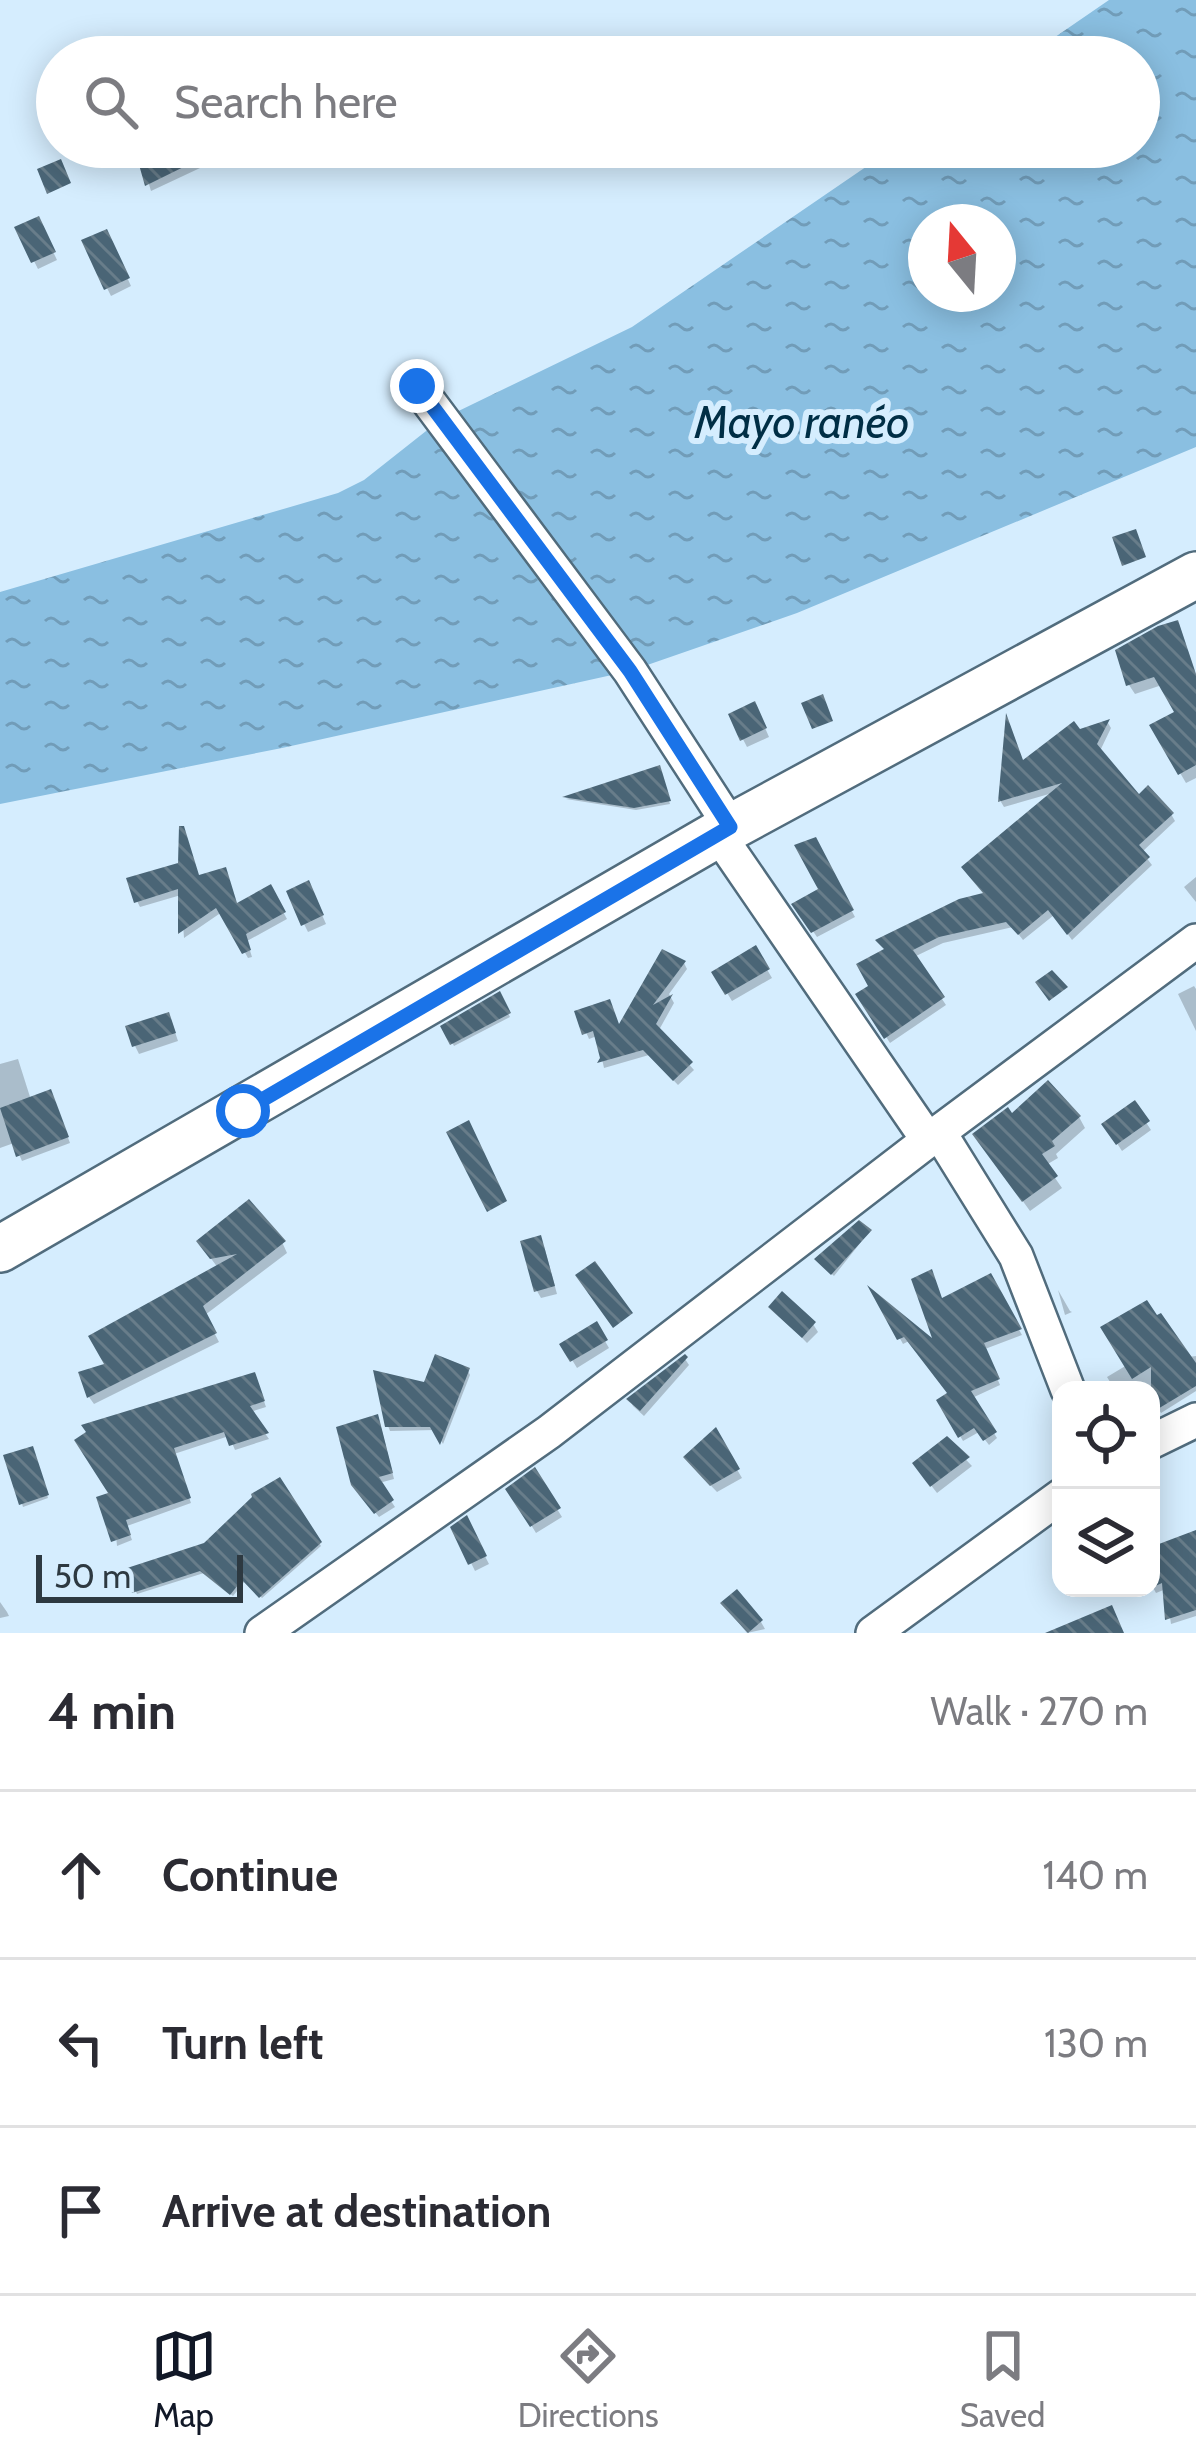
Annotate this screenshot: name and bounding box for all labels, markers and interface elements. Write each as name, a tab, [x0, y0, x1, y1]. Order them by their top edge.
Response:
search box	[36, 36, 1160, 168]
icon: search	[78, 69, 144, 135]
text: Search here	[174, 75, 398, 129]
north arrow	[908, 204, 1016, 312]
route end	[390, 359, 444, 413]
water label: Mayo ranéo	[693, 395, 910, 449]
route start	[216, 1084, 270, 1138]
map controls	[1052, 1381, 1160, 1597]
button: locate	[1052, 1381, 1160, 1489]
button: layers	[1052, 1489, 1160, 1597]
scale bar	[36, 1549, 243, 1602]
text: 50 m	[54, 1556, 131, 1596]
text: 4 min	[48, 1680, 176, 1742]
text: Walk · 270 m	[931, 1687, 1148, 1735]
icon: ahead	[48, 1842, 114, 1908]
text: Continue	[162, 1848, 338, 1902]
text: 140 m	[1043, 1851, 1148, 1899]
icon: left	[48, 2010, 114, 2076]
text: Turn left	[162, 2016, 324, 2070]
text: 130 m	[1044, 2019, 1148, 2067]
icon: arrive	[48, 2178, 114, 2244]
text: Arrive at destination	[162, 2184, 551, 2238]
tab: Map	[151, 2323, 217, 2435]
tab: Directions	[518, 2323, 659, 2435]
tab: Saved	[960, 2323, 1045, 2435]

